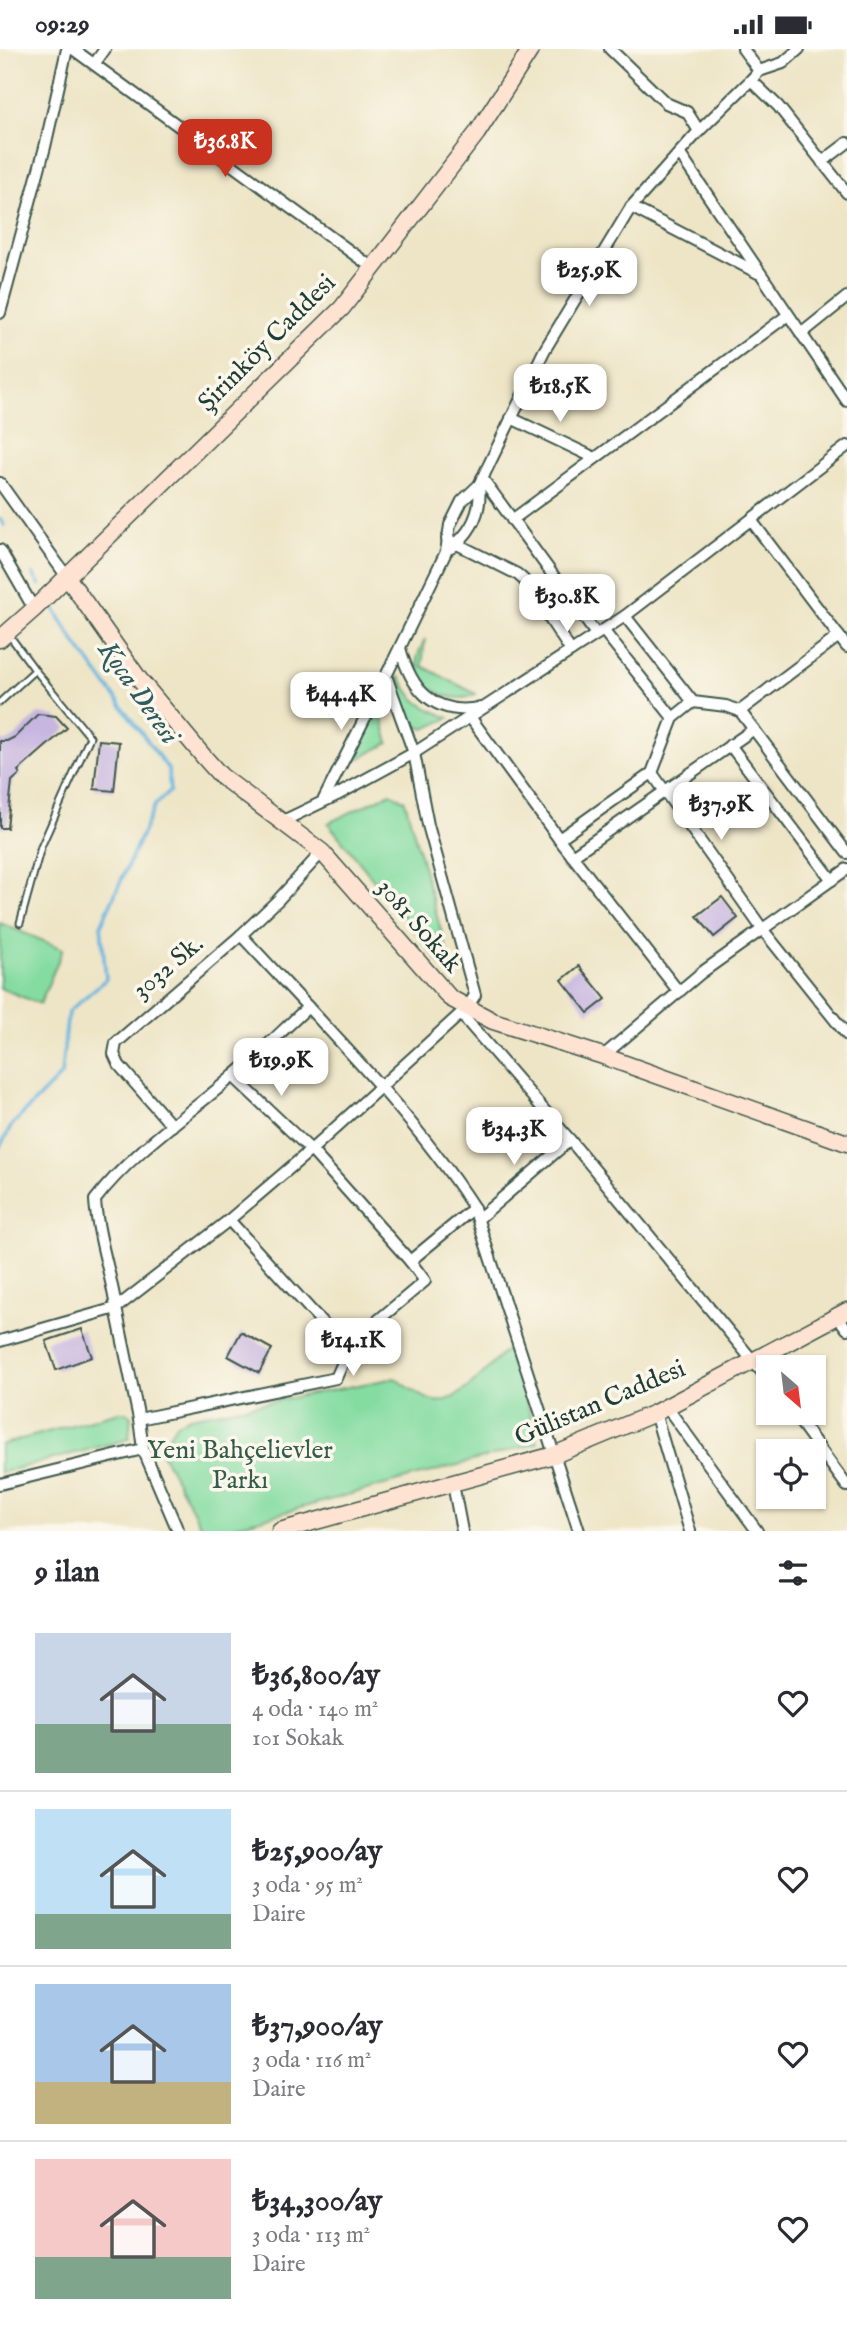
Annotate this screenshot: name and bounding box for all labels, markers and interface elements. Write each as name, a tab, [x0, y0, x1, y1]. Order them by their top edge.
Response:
text: 09:29	[35, 8, 90, 41]
pin: ₺36.8K	[168, 120, 282, 179]
text: ₺36.8K	[194, 127, 256, 156]
pin: ₺25.9K	[532, 249, 646, 308]
text: ₺25.9K	[557, 256, 621, 285]
street label: Şirinköy Caddesi	[191, 267, 343, 419]
pin: ₺18.5K	[503, 365, 617, 424]
text: ₺18.5K	[530, 372, 590, 401]
pin: ₺30.8K	[510, 575, 624, 634]
text: ₺30.8K	[535, 582, 599, 611]
water label: Koca Deresi	[89, 633, 188, 753]
pin: ₺44.4K	[284, 673, 398, 732]
text: ₺44.4K	[306, 680, 376, 709]
pin: ₺37.9K	[664, 783, 778, 842]
text: ₺37.9K	[689, 790, 753, 819]
street label: 3081 Sokak	[369, 872, 470, 981]
street label: 3032 Sk.	[125, 928, 211, 1006]
pin: ₺19.9K	[224, 1039, 338, 1098]
text: ₺19.9K	[249, 1046, 313, 1075]
pin: ₺34.3K	[457, 1107, 571, 1167]
text: ₺34.3K	[482, 1115, 546, 1144]
pin: ₺14.1K	[296, 1319, 410, 1378]
text: ₺14.1K	[321, 1326, 385, 1355]
street label: Gülistan Caddesi	[509, 1352, 691, 1454]
north arrow	[756, 1355, 826, 1425]
map controls	[756, 1355, 826, 1509]
park label: Yeni Bahçelievler Parkı	[147, 1434, 333, 1497]
button: locate	[756, 1439, 826, 1509]
text: 9 ilan	[35, 1554, 100, 1592]
icon: filters	[774, 1554, 812, 1592]
text: ₺36,800/ay	[252, 1657, 380, 1695]
icon: home	[91, 1661, 175, 1745]
icon: heart	[774, 1684, 812, 1722]
text: 4 oda · 140 m²	[252, 1695, 378, 1724]
text: 101 Sokak	[252, 1724, 344, 1753]
text: ₺25,900/ay	[252, 1833, 382, 1871]
icon: home	[91, 1837, 175, 1921]
icon: heart	[774, 1860, 812, 1898]
text: 3 oda · 95 m²	[252, 1871, 363, 1900]
text: Daire	[252, 1900, 306, 1929]
text: ₺37,900/ay	[252, 2008, 383, 2046]
icon: home	[91, 2012, 175, 2096]
icon: heart	[774, 2035, 812, 2073]
text: 3 oda · 116 m²	[252, 2046, 371, 2075]
text: Daire	[252, 2075, 306, 2104]
text: ₺34,300/ay	[252, 2183, 382, 2221]
icon: home	[91, 2187, 175, 2271]
icon: heart	[774, 2210, 812, 2248]
text: 3 oda · 113 m²	[252, 2221, 370, 2250]
text: Daire	[252, 2250, 306, 2279]

